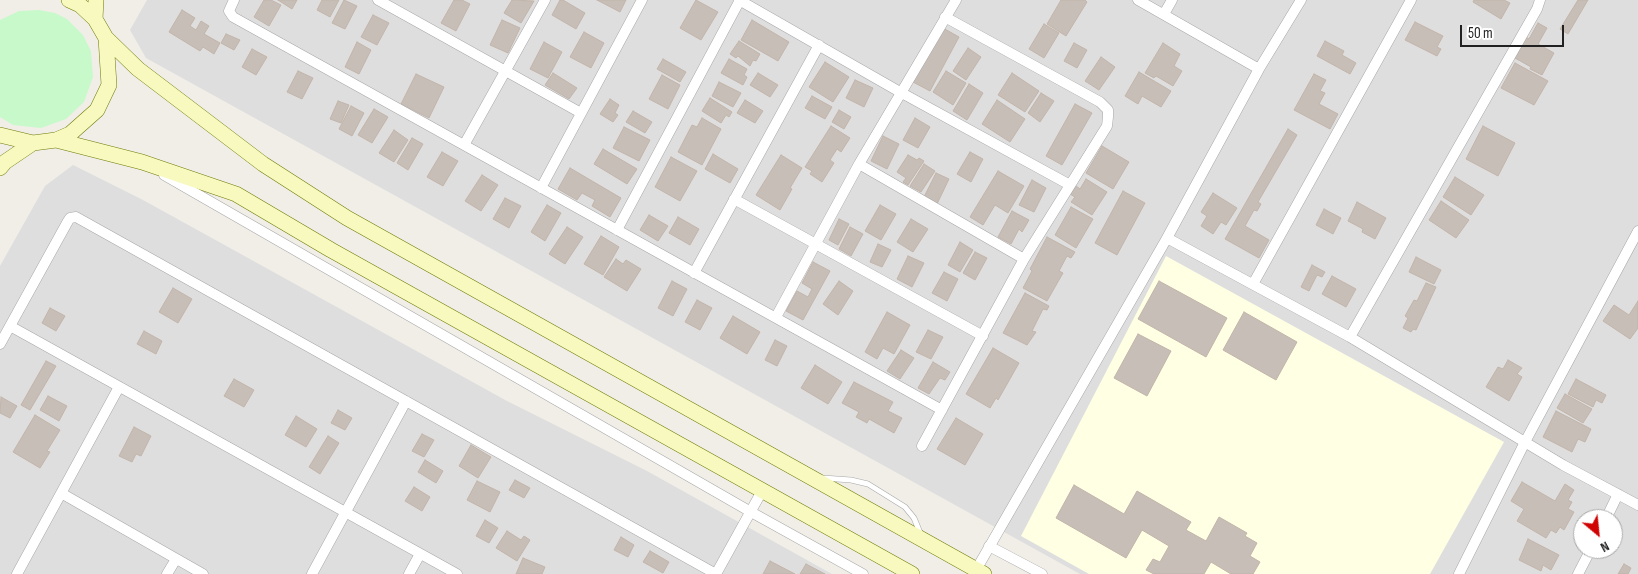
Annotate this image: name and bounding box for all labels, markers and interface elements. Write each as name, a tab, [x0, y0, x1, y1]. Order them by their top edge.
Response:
scale bar	[1463, 15, 1567, 47]
text: 50 m	[1468, 24, 1493, 43]
north arrow	[1573, 509, 1623, 559]
text: N	[1598, 538, 1612, 556]

